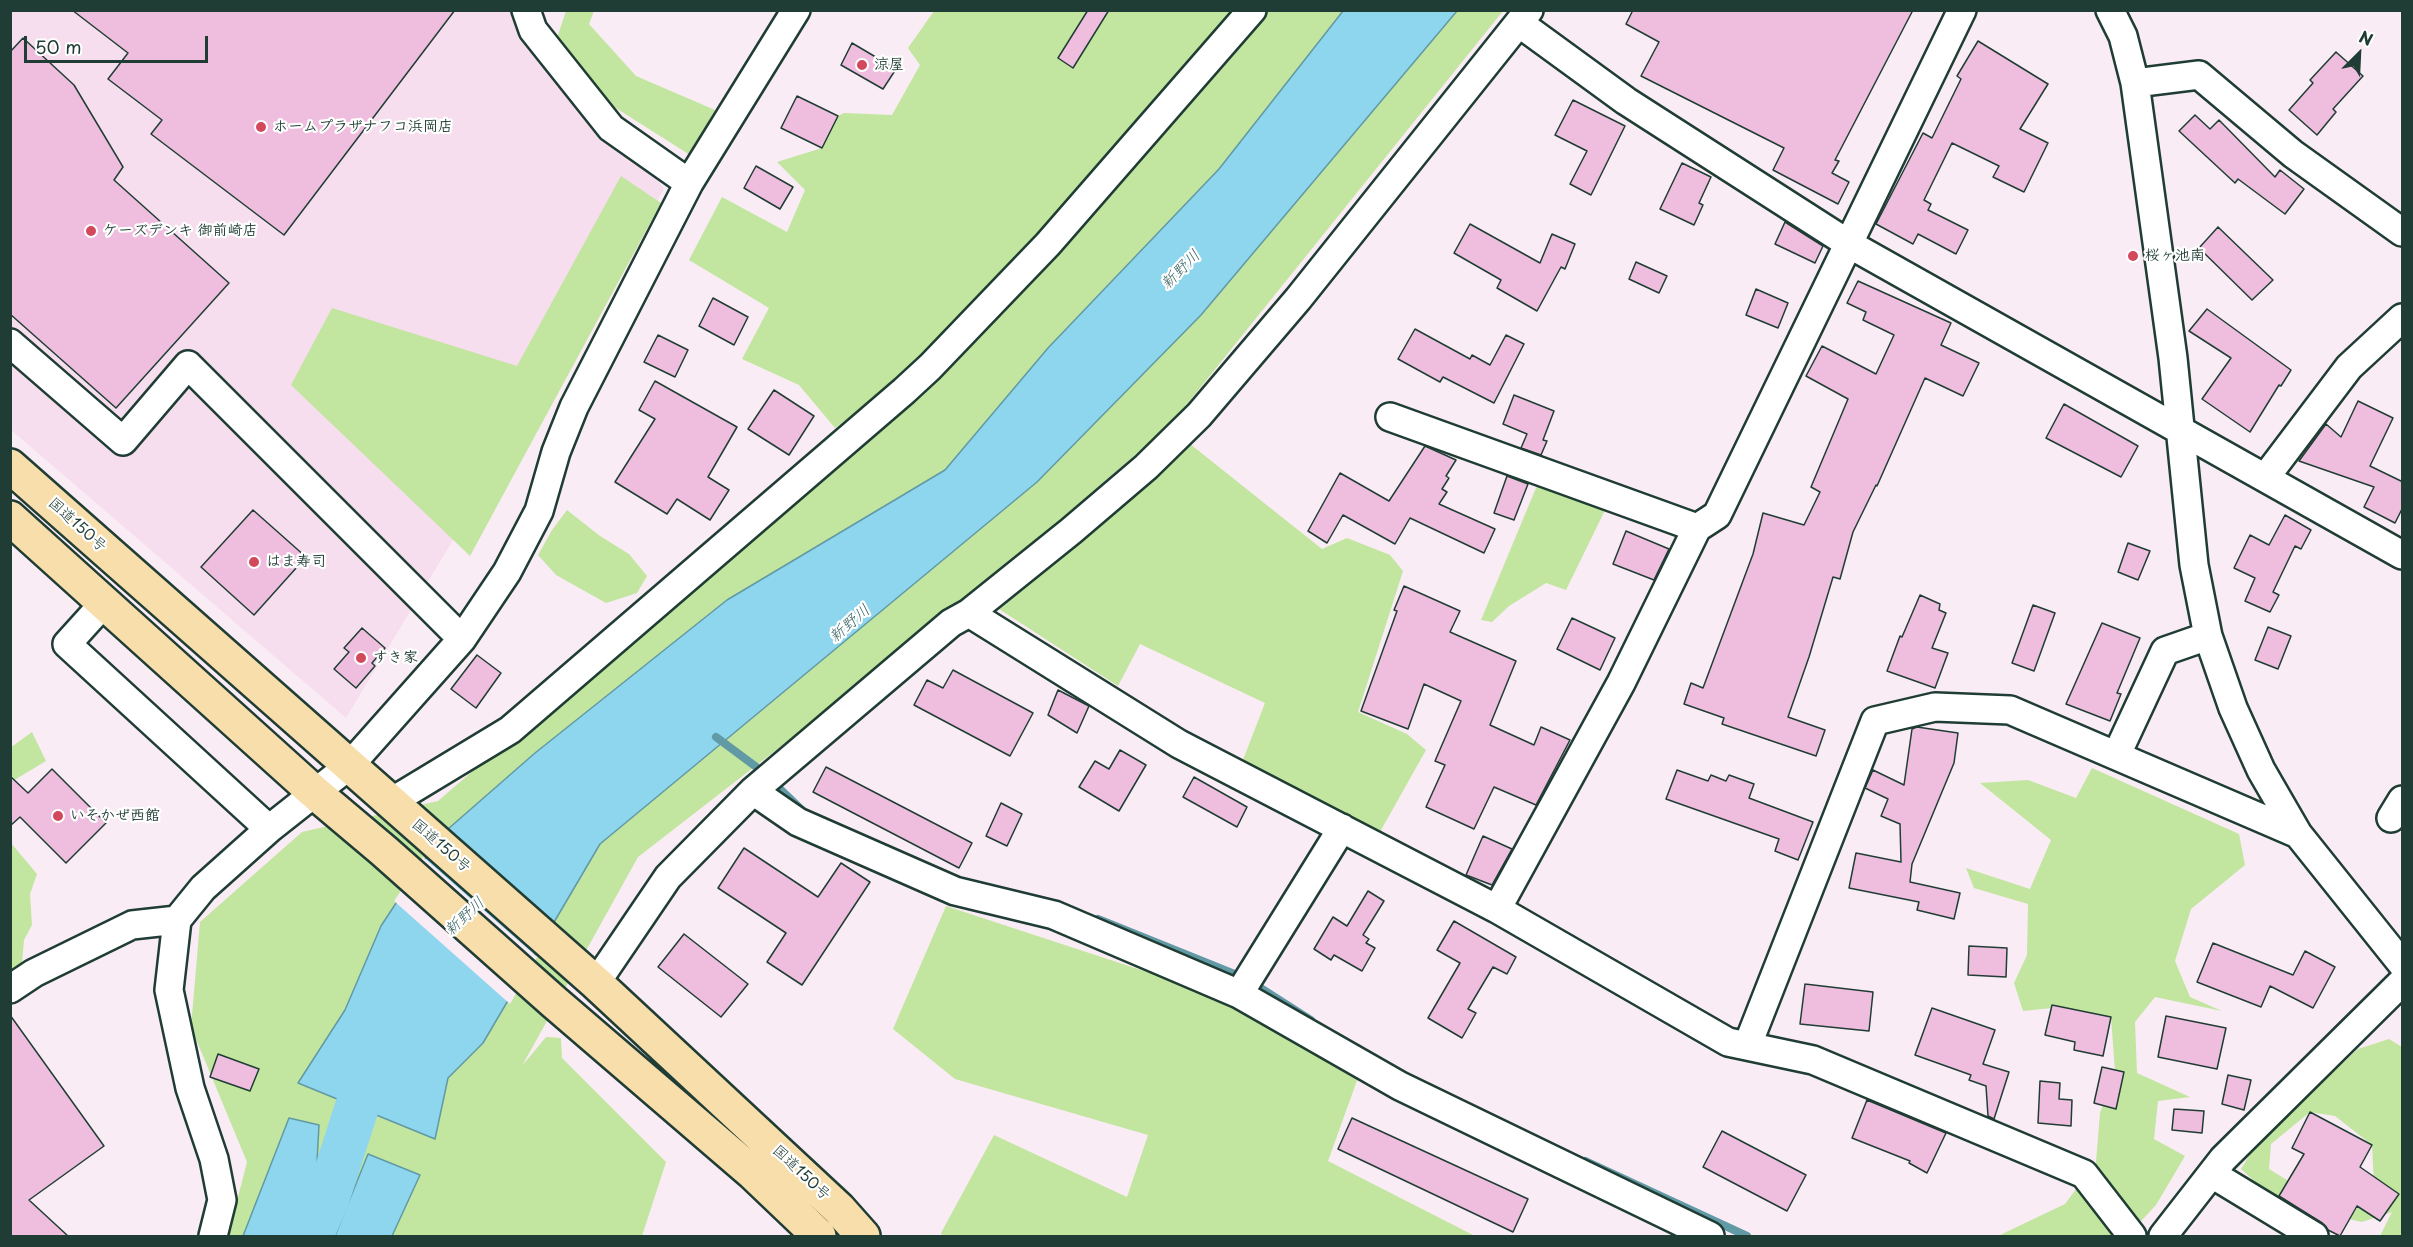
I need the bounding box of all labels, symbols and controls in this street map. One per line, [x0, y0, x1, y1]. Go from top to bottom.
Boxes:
scale bar [27, 24, 212, 62]
north arrow [2329, 24, 2389, 84]
text: N [2356, 24, 2377, 51]
text: 50 m [35, 33, 82, 60]
place label: 涼屋 [874, 56, 904, 74]
marker: 涼屋 [855, 58, 869, 72]
place label: ホームプラザナフコ浜岡店 [273, 118, 453, 136]
marker: ホームプラザナフコ浜岡店 [254, 120, 268, 134]
place label: ケーズデンキ 御前崎店 [103, 222, 258, 240]
marker: ケーズデンキ 御前崎店 [84, 224, 98, 238]
water label: 新野川 [1157, 246, 1205, 294]
place label: 桜ヶ池南 [2145, 247, 2205, 265]
marker: 桜ヶ池南 [2126, 249, 2140, 263]
street label: 国道150号 [44, 494, 110, 556]
place label: はま寿司 [266, 553, 326, 571]
marker: はま寿司 [247, 555, 261, 569]
water label: 新野川 [826, 601, 874, 647]
place label: すき家 [373, 649, 418, 667]
marker: すき家 [354, 651, 368, 665]
place label: いそかぜ西館 [70, 807, 160, 825]
marker: いそかぜ西館 [51, 809, 65, 823]
street label: 国道150号 [408, 816, 474, 876]
water label: 新野川 [441, 894, 489, 940]
street label: 国道150号 [768, 1142, 834, 1204]

